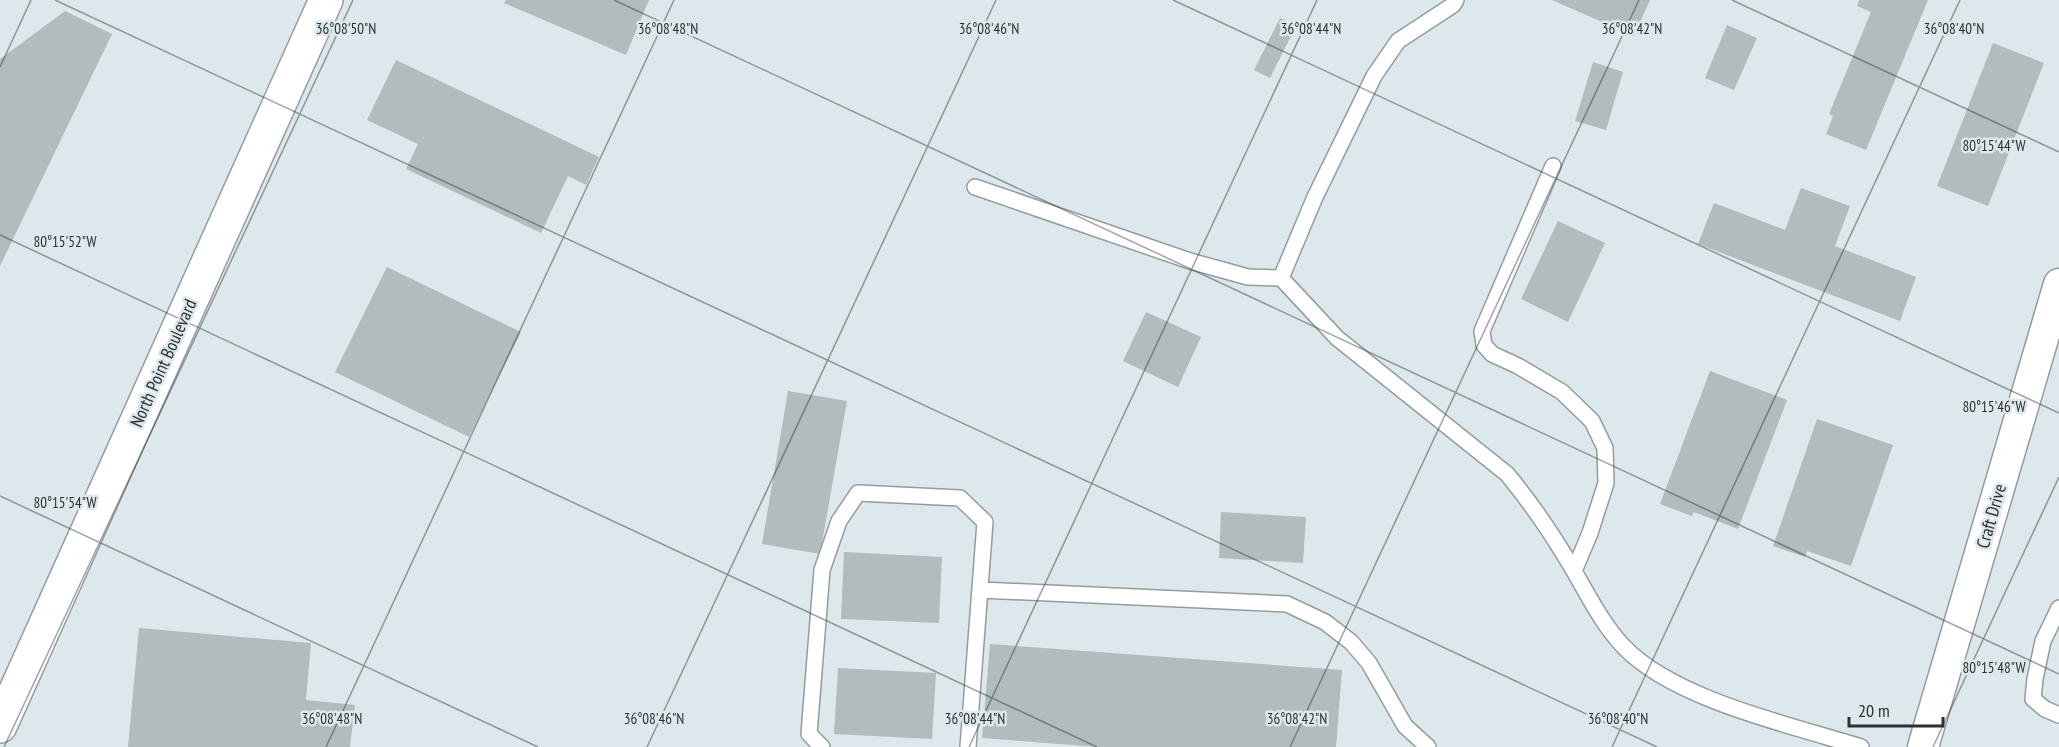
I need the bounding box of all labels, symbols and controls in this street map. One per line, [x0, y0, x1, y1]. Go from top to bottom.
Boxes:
text: 36°08'50"N [316, 19, 376, 38]
text: 36°08'48"N [638, 19, 698, 38]
text: 36°08'46"N [959, 19, 1019, 38]
text: 36°08'44"N [1281, 19, 1341, 38]
text: 36°08'42"N [1602, 19, 1662, 38]
text: 36°08'40"N [1924, 19, 1984, 38]
text: 80°15'44"W [1962, 136, 2026, 155]
text: 80°15'52"W [33, 232, 97, 251]
street label: North Point Boulevard [124, 295, 202, 431]
text: 80°15'46"W [1962, 397, 2026, 416]
street label: Craft Drive [1971, 481, 2011, 551]
text: 80°15'54"W [33, 493, 97, 512]
text: 80°15'48"W [1962, 658, 2026, 677]
scale bar [1849, 690, 1944, 728]
text: 20 m [1858, 699, 1890, 722]
text: 36°08'48"N [302, 709, 362, 728]
text: 36°08'46"N [624, 709, 684, 728]
text: 36°08'44"N [945, 709, 1005, 728]
text: 36°08'42"N [1267, 709, 1327, 728]
text: 36°08'40"N [1588, 709, 1648, 728]

